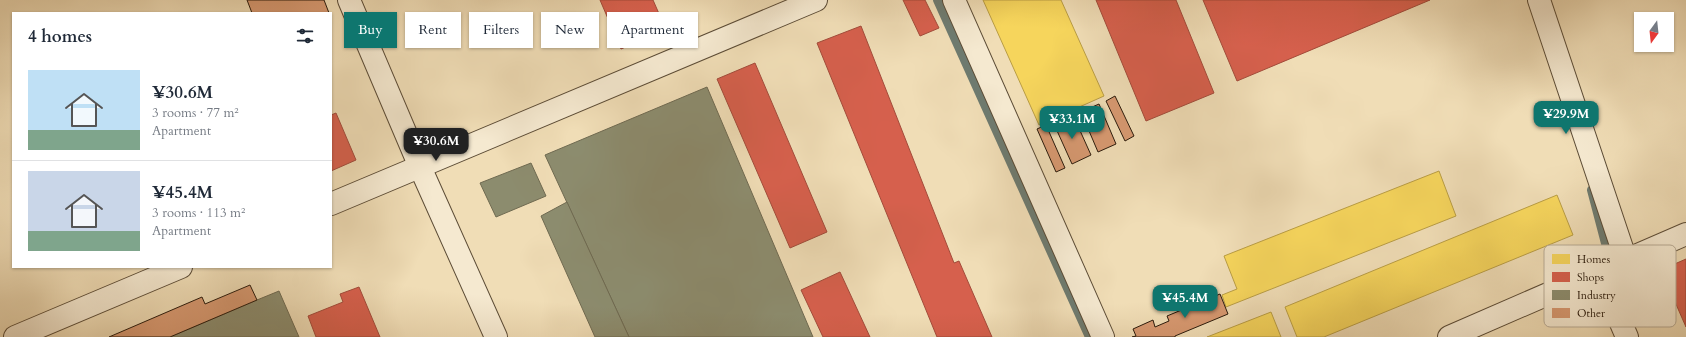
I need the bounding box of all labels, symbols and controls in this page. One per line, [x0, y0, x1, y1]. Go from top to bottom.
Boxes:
chip: Buy [344, 12, 397, 48]
chip: Rent [405, 12, 461, 48]
chip: Filters [469, 12, 533, 48]
chip: New [541, 12, 599, 48]
chip: Apartment [607, 12, 698, 48]
north arrow [1634, 12, 1674, 52]
map controls [1634, 12, 1674, 52]
text: 4 homes [28, 25, 92, 48]
icon: filters [294, 25, 316, 47]
text: ¥30.6M [152, 81, 213, 104]
icon: home [60, 86, 108, 134]
pin: ¥29.9M [1533, 101, 1599, 135]
text: 3 rooms · 77 m² [152, 104, 239, 122]
text: ¥29.9M [1543, 105, 1589, 123]
pin: ¥33.1M [1039, 106, 1105, 140]
text: ¥33.1M [1049, 110, 1095, 128]
text: Apartment [152, 122, 211, 140]
pin: ¥30.6M [403, 128, 469, 162]
text: ¥30.6M [413, 132, 459, 150]
text: ¥45.4M [152, 181, 213, 204]
icon: home [60, 187, 108, 235]
text: 3 rooms · 113 m² [152, 204, 245, 222]
text: Apartment [152, 222, 211, 240]
legend [1544, 245, 1676, 327]
text: Homes [1577, 252, 1610, 267]
text: Shops [1577, 270, 1604, 285]
pin: ¥45.4M [1152, 285, 1218, 319]
text: Industry [1577, 288, 1616, 303]
text: ¥45.4M [1162, 289, 1208, 307]
text: Other [1577, 306, 1606, 321]

